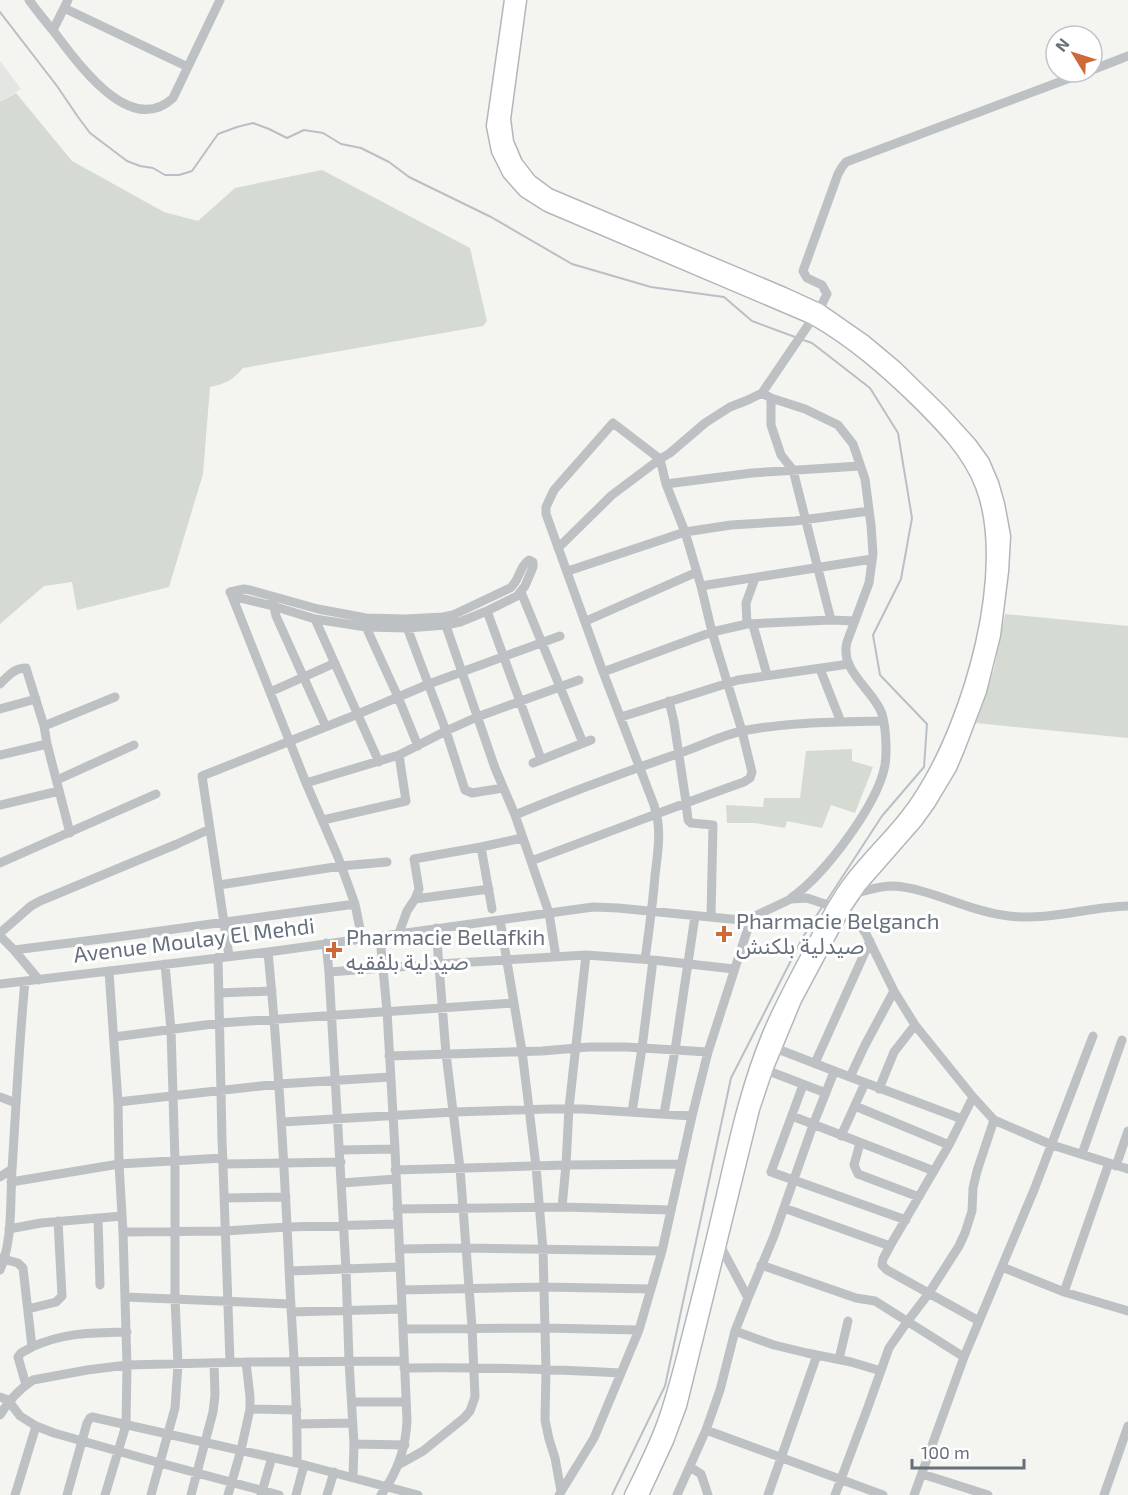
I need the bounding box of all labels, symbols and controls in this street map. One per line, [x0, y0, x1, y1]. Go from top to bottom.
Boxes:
north arrow [1044, 24, 1104, 84]
text: N [1051, 34, 1073, 55]
place label: Pharmacie Belganch صيدلية بلكنش [736, 907, 940, 959]
street label: Avenue Moulay El Mehdi [72, 911, 316, 967]
place label: Pharmacie Bellafkih صيدلية بلفقيه [346, 923, 545, 974]
marker: Pharmacie Belganch صيدلية بلكنش [717, 927, 731, 941]
marker: Pharmacie Bellafkih صيدلية بلفقيه [327, 943, 341, 957]
scale bar [912, 1432, 1024, 1470]
text: 100 m [921, 1441, 970, 1463]

